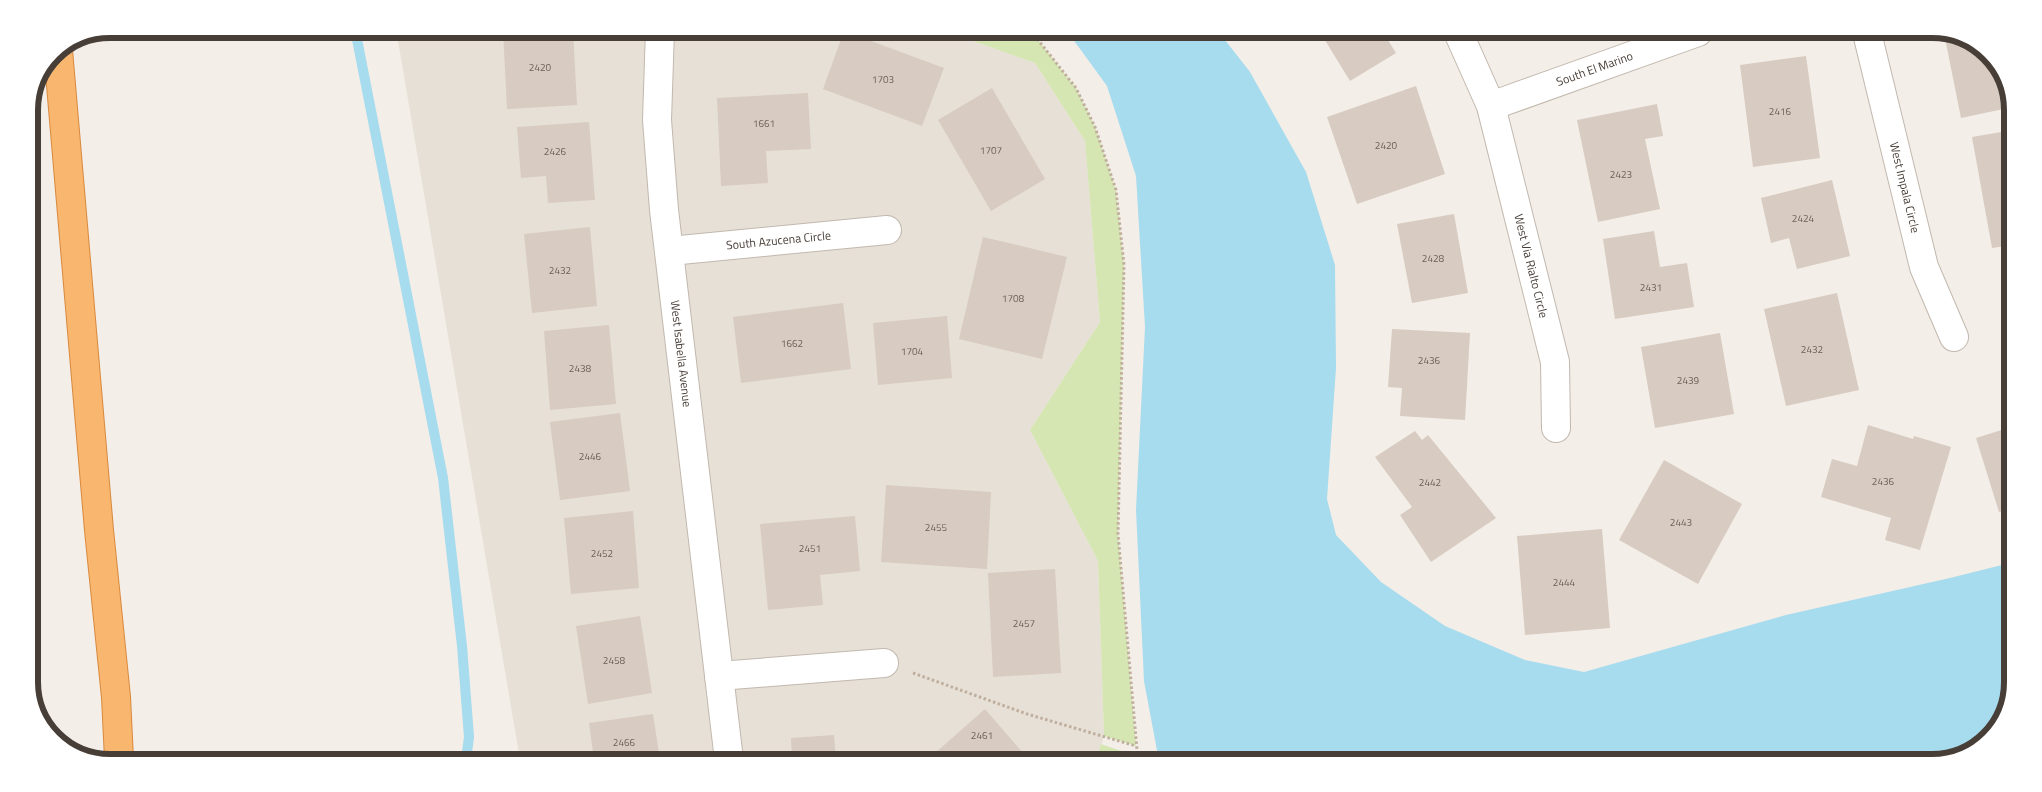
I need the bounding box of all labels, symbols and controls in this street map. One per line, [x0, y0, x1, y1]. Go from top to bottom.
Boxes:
street label: South El Marino [1553, 46, 1635, 91]
house number: 2420 [529, 60, 552, 75]
house number: 1703 [872, 72, 894, 87]
house number: 2416 [1769, 104, 1792, 119]
house number: 1661 [753, 116, 775, 131]
house number: 2420 [1375, 138, 1398, 153]
street label: West Impala Circle [1885, 140, 1925, 235]
house number: 1707 [980, 143, 1002, 158]
house number: 2426 [544, 144, 567, 159]
house number: 2423 [1610, 167, 1632, 182]
house number: 2424 [1792, 211, 1815, 226]
street label: West Via Rialto Circle [1509, 212, 1554, 320]
street label: South Azucena Circle [725, 225, 832, 255]
house number: 2428 [1422, 251, 1445, 266]
house number: 2432 [549, 263, 571, 278]
house number: 2431 [1640, 280, 1662, 295]
house number: 1708 [1002, 291, 1025, 306]
street label: West Isabella Avenue [666, 299, 697, 408]
house number: 1662 [781, 336, 803, 351]
house number: 2432 [1801, 342, 1823, 357]
house number: 1704 [901, 344, 924, 359]
house number: 2436 [1418, 353, 1441, 368]
house number: 2438 [569, 361, 592, 376]
house number: 2439 [1677, 373, 1700, 388]
house number: 2446 [579, 449, 602, 464]
house number: 2436 [1872, 474, 1895, 489]
house number: 2442 [1419, 475, 1441, 490]
house number: 2443 [1670, 515, 1692, 530]
house number: 2455 [925, 520, 948, 535]
house number: 2451 [799, 541, 821, 556]
house number: 2452 [591, 546, 613, 561]
house number: 2444 [1553, 575, 1576, 590]
house number: 2457 [1013, 616, 1035, 631]
house number: 2458 [603, 653, 626, 668]
house number: 2461 [971, 728, 993, 743]
house number: 2466 [613, 735, 636, 750]

